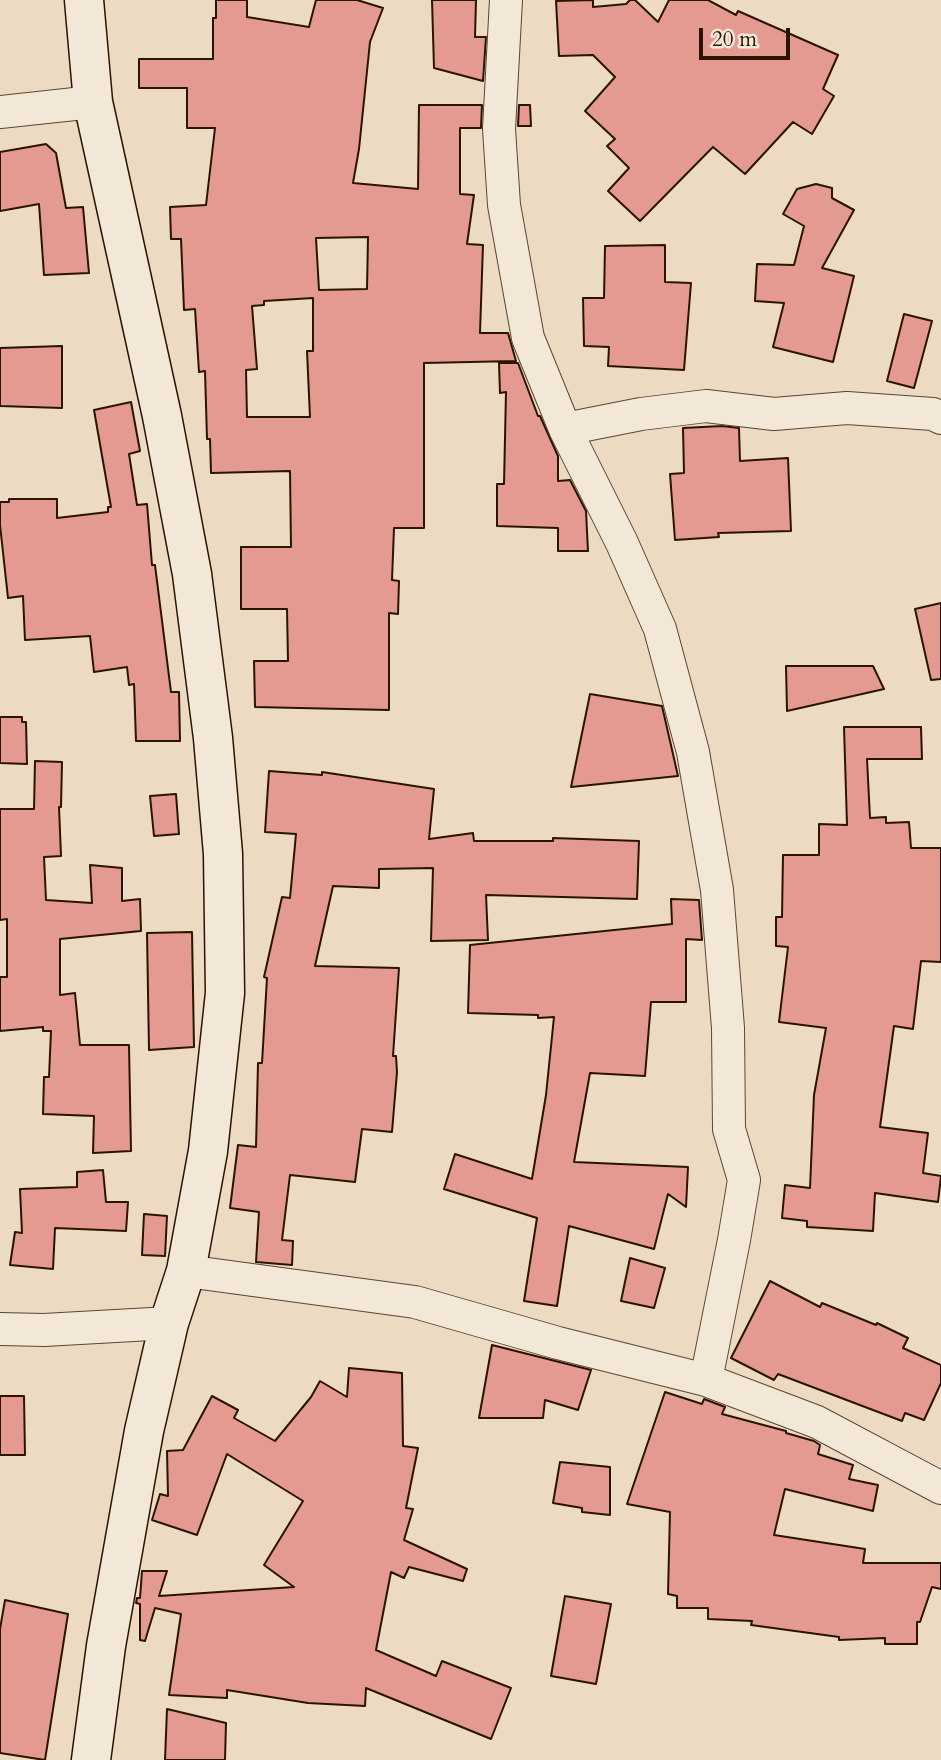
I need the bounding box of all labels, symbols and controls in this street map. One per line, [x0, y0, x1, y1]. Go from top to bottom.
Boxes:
scale bar [703, 14, 794, 58]
text: 20 m [712, 25, 757, 54]

